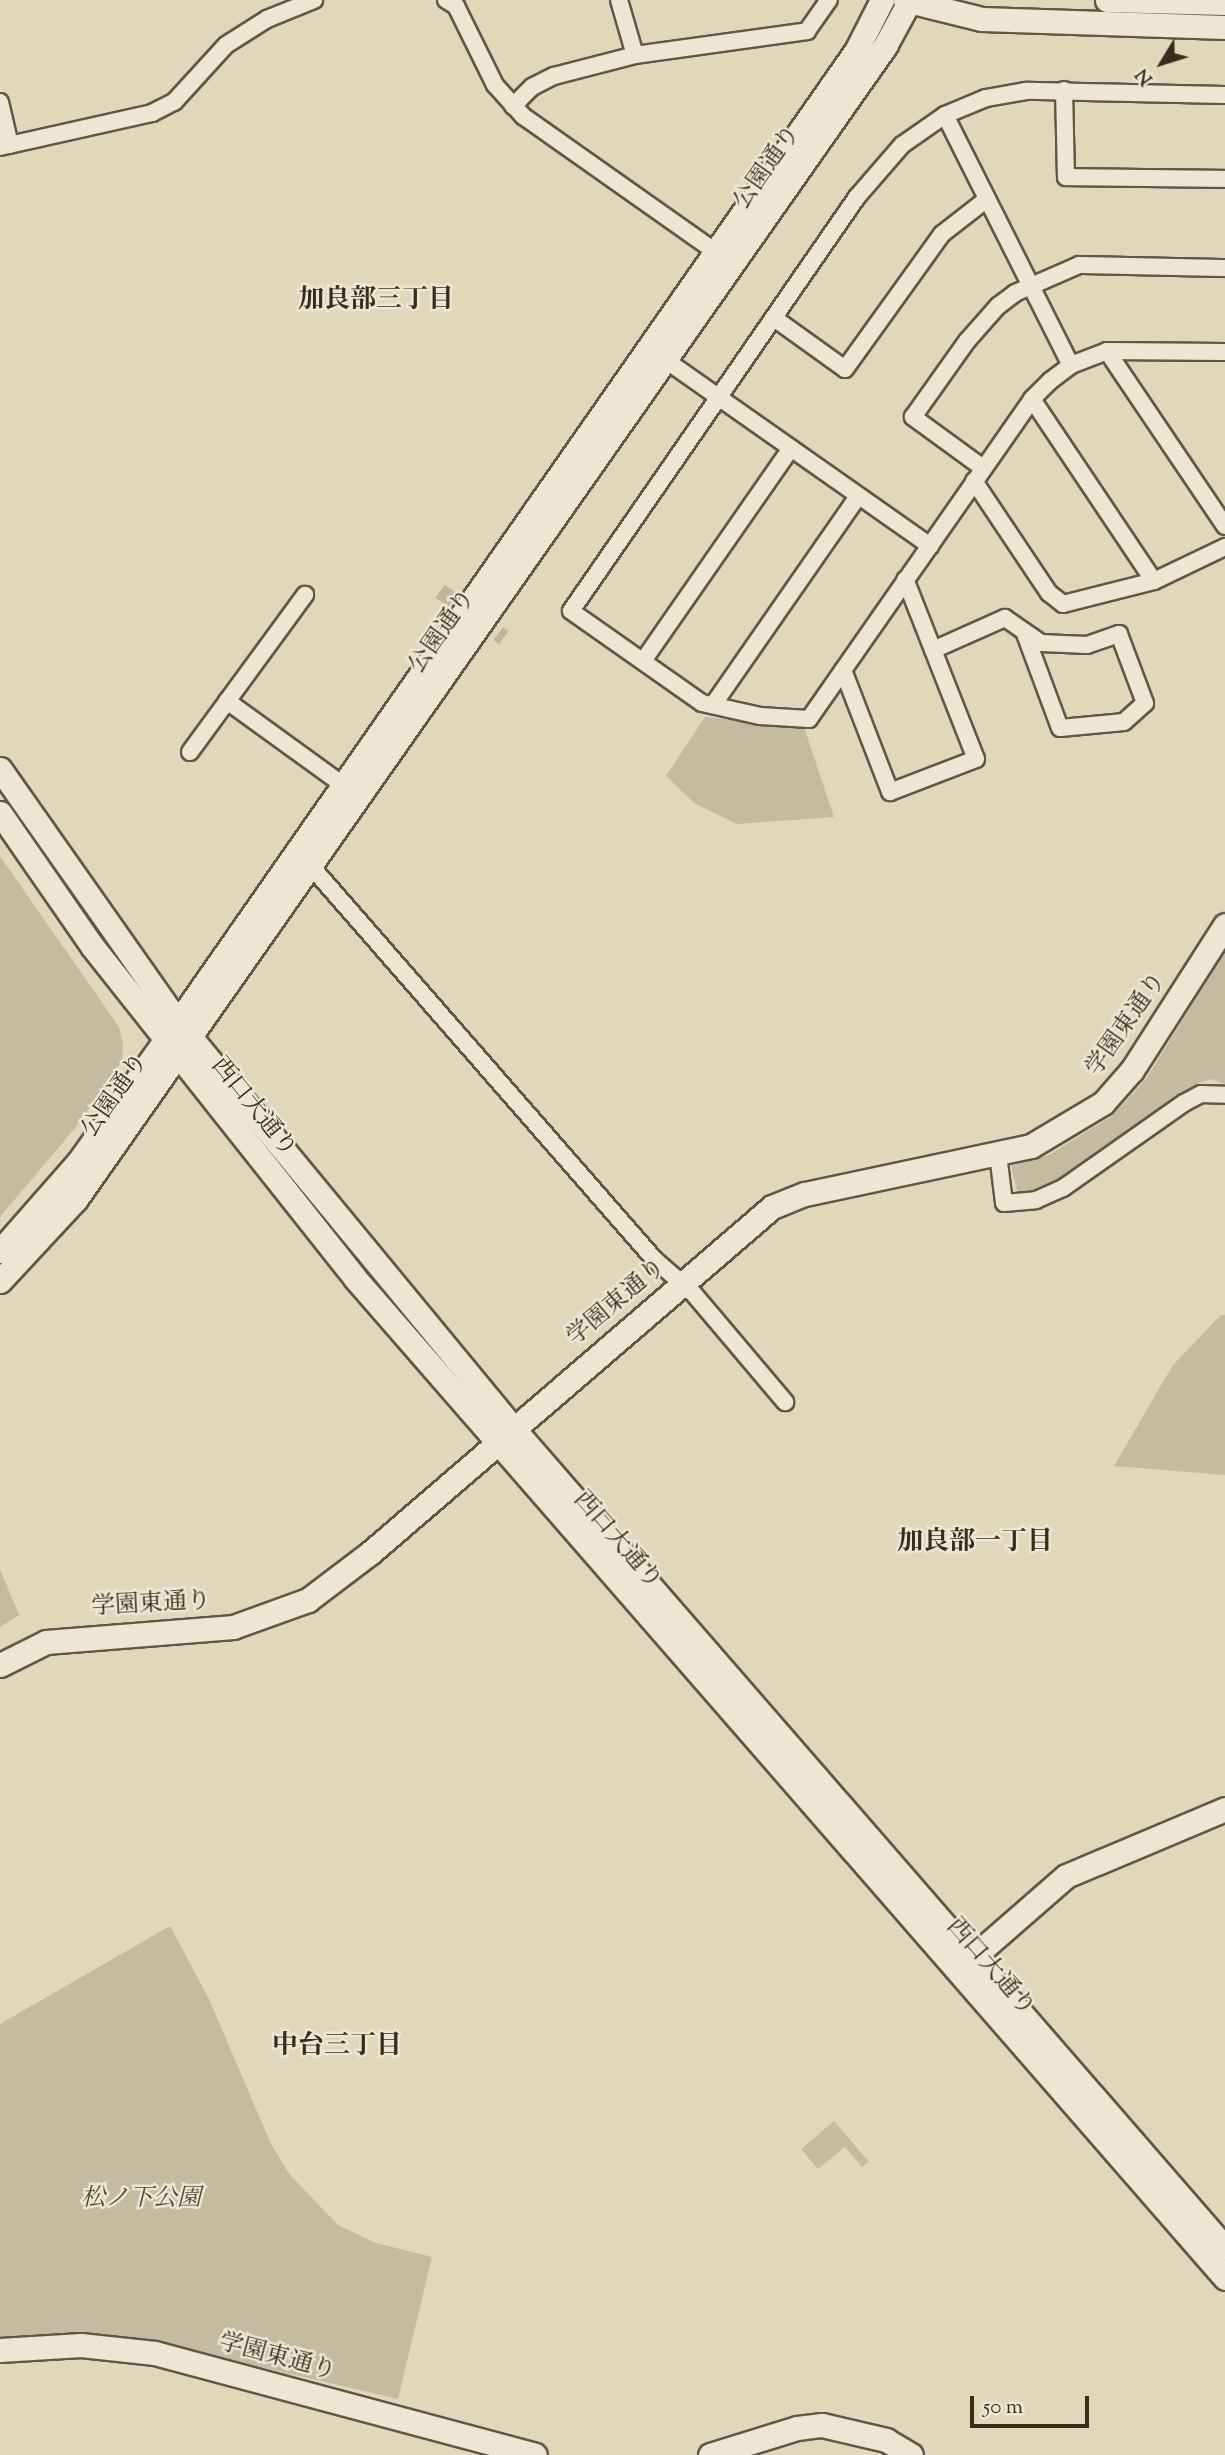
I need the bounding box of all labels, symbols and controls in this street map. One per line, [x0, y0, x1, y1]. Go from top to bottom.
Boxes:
north arrow [1127, 28, 1197, 98]
text: N [1130, 62, 1160, 91]
street label: 公園通り [729, 120, 807, 216]
district label: 加良部三丁目 [298, 285, 454, 317]
street label: 公園通り [404, 584, 482, 680]
street label: 学園東通り [1081, 968, 1173, 1082]
street label: 公園通り [77, 1048, 155, 1144]
street label: 西口大通り [204, 1052, 302, 1164]
street label: 学園東通り [562, 1253, 672, 1353]
street label: 西口大通り [567, 1486, 667, 1596]
district label: 加良部一丁目 [897, 1527, 1053, 1559]
street label: 学園東通り [90, 1587, 212, 1623]
street label: 西口大通り [940, 1913, 1040, 2023]
district label: 中台三丁目 [272, 2031, 402, 2063]
park label: 松ノ下公園 [81, 2186, 201, 2214]
street label: 学園東通り [215, 2329, 339, 2387]
scale bar [973, 2382, 1092, 2426]
text: 50 m [983, 2393, 1023, 2423]

